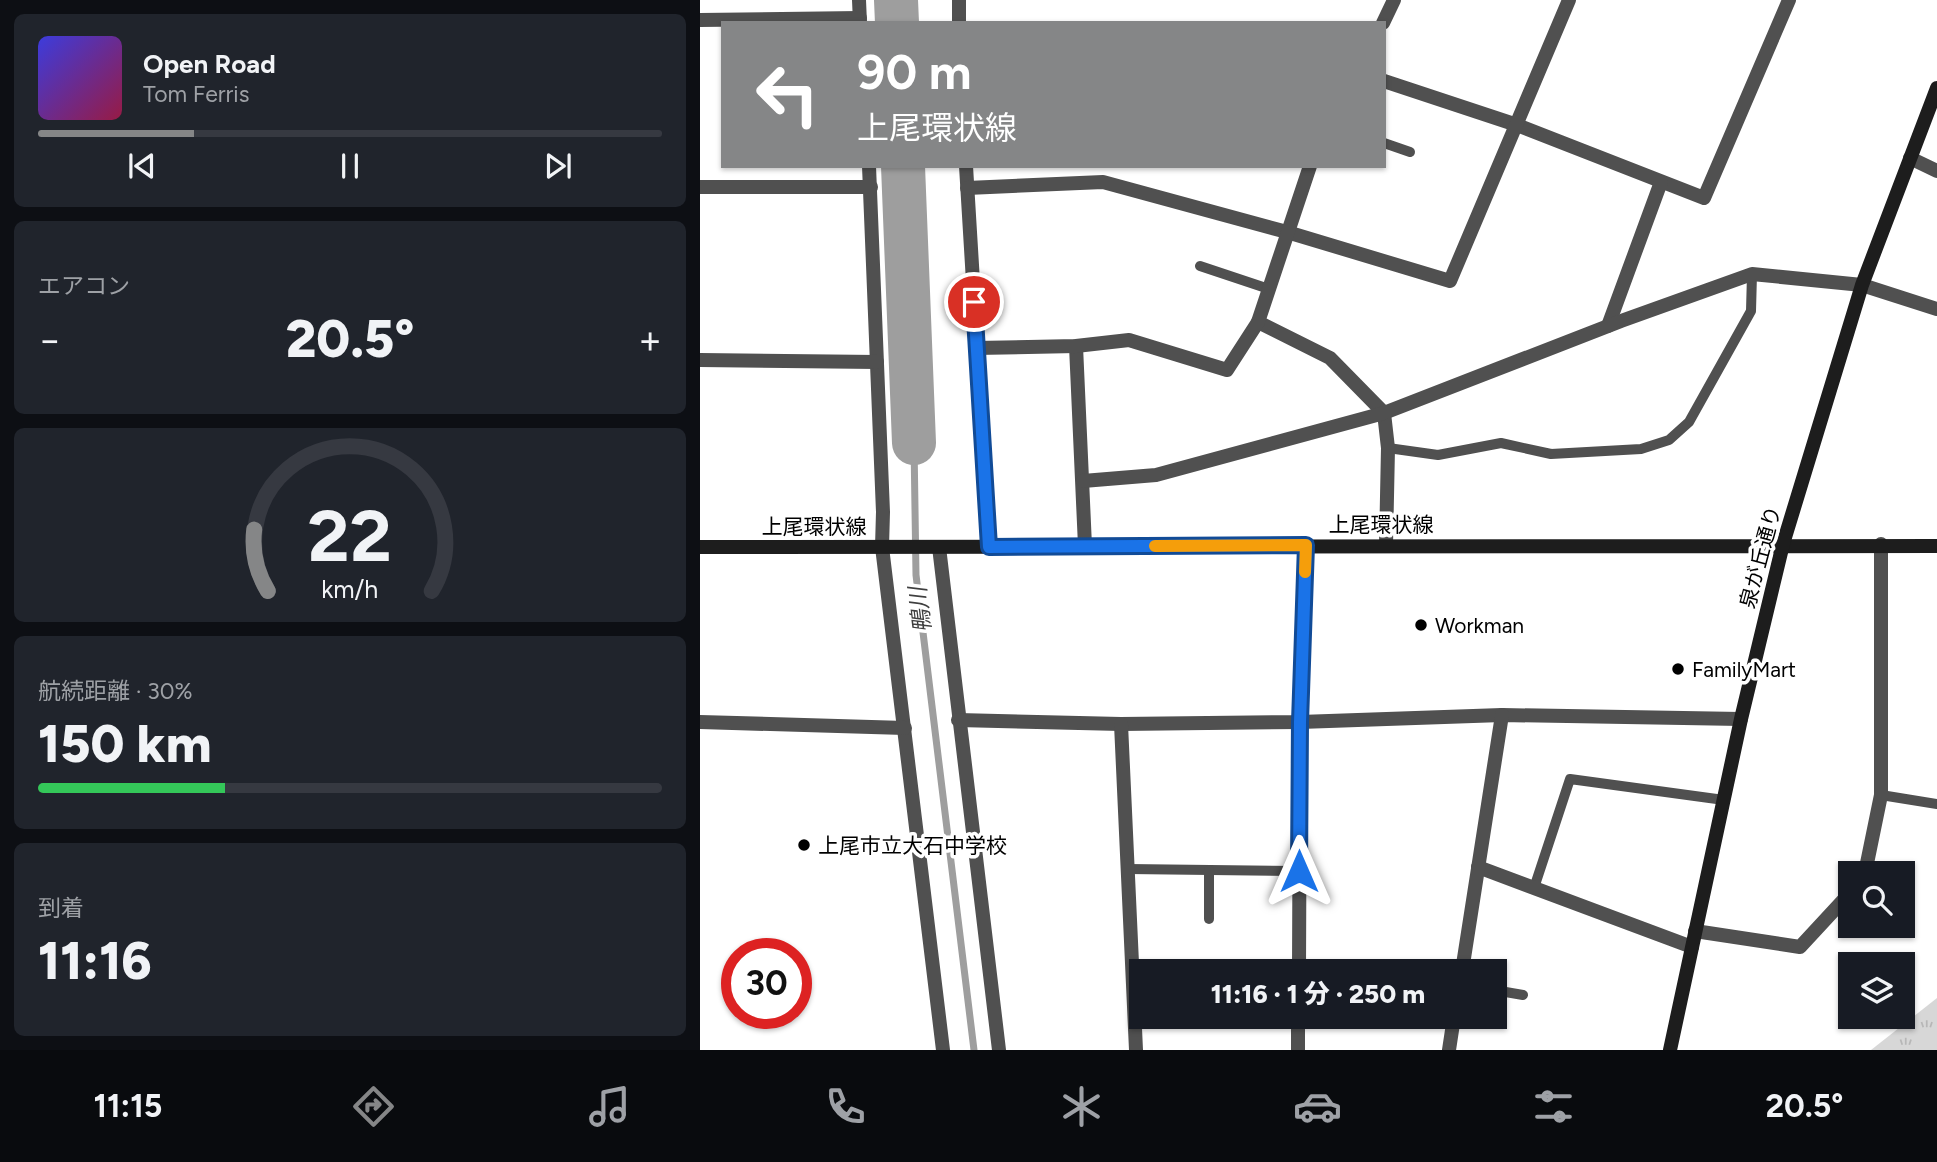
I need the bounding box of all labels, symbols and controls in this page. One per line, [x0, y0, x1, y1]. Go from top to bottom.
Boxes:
text: 90 m [857, 42, 972, 101]
text: Open Road [143, 48, 276, 80]
icon: left [742, 49, 833, 140]
text: Tom Ferris [143, 80, 249, 108]
text: 上尾環状線 [857, 109, 1017, 147]
icon: previous [123, 147, 161, 185]
icon: pause [331, 147, 369, 185]
icon: next [539, 147, 577, 185]
text: エアコン [38, 272, 130, 300]
pin [944, 272, 1004, 332]
icon: arrive [955, 283, 993, 321]
text: 20.5° [286, 308, 414, 370]
text: − [38, 317, 62, 363]
text: + [638, 317, 662, 363]
text: 22 [308, 492, 392, 579]
street label: 泉が丘通り [1734, 503, 1786, 611]
street label: 上尾環状線 [1329, 512, 1434, 537]
street label: 上尾環状線 [762, 514, 867, 539]
text: km/h [321, 574, 379, 604]
water label: 鴨川 [903, 582, 937, 635]
place label: Workman [1435, 613, 1524, 638]
marker: Workman [1413, 617, 1429, 633]
place label: FamilyMart [1692, 657, 1796, 682]
marker: FamilyMart [1670, 661, 1686, 677]
text: 航続距離 · 30% [38, 677, 193, 705]
text: 150 km [38, 713, 212, 775]
place label: 上尾市立大石中学校 [818, 833, 1007, 858]
position arrow [1262, 834, 1336, 908]
marker: 上尾市立大石中学校 [796, 837, 812, 853]
map controls [1838, 861, 1915, 1029]
button: search [1838, 861, 1915, 938]
text: 到着 [38, 894, 84, 922]
text: 11:16 [38, 930, 152, 992]
speed limit sign: 30 [721, 938, 812, 1029]
button: layers [1838, 952, 1915, 1029]
text: 11:16 · 1 分 · 250 m [1211, 978, 1425, 1010]
icon: directions [349, 1082, 398, 1131]
icon: music [585, 1082, 634, 1131]
icon: phone [821, 1082, 870, 1131]
icon: climate [1057, 1082, 1106, 1131]
icon: car [1293, 1082, 1342, 1131]
icon: filters [1529, 1082, 1578, 1131]
text: 11:15 [94, 1087, 162, 1125]
text: 20.5° [1765, 1087, 1843, 1125]

